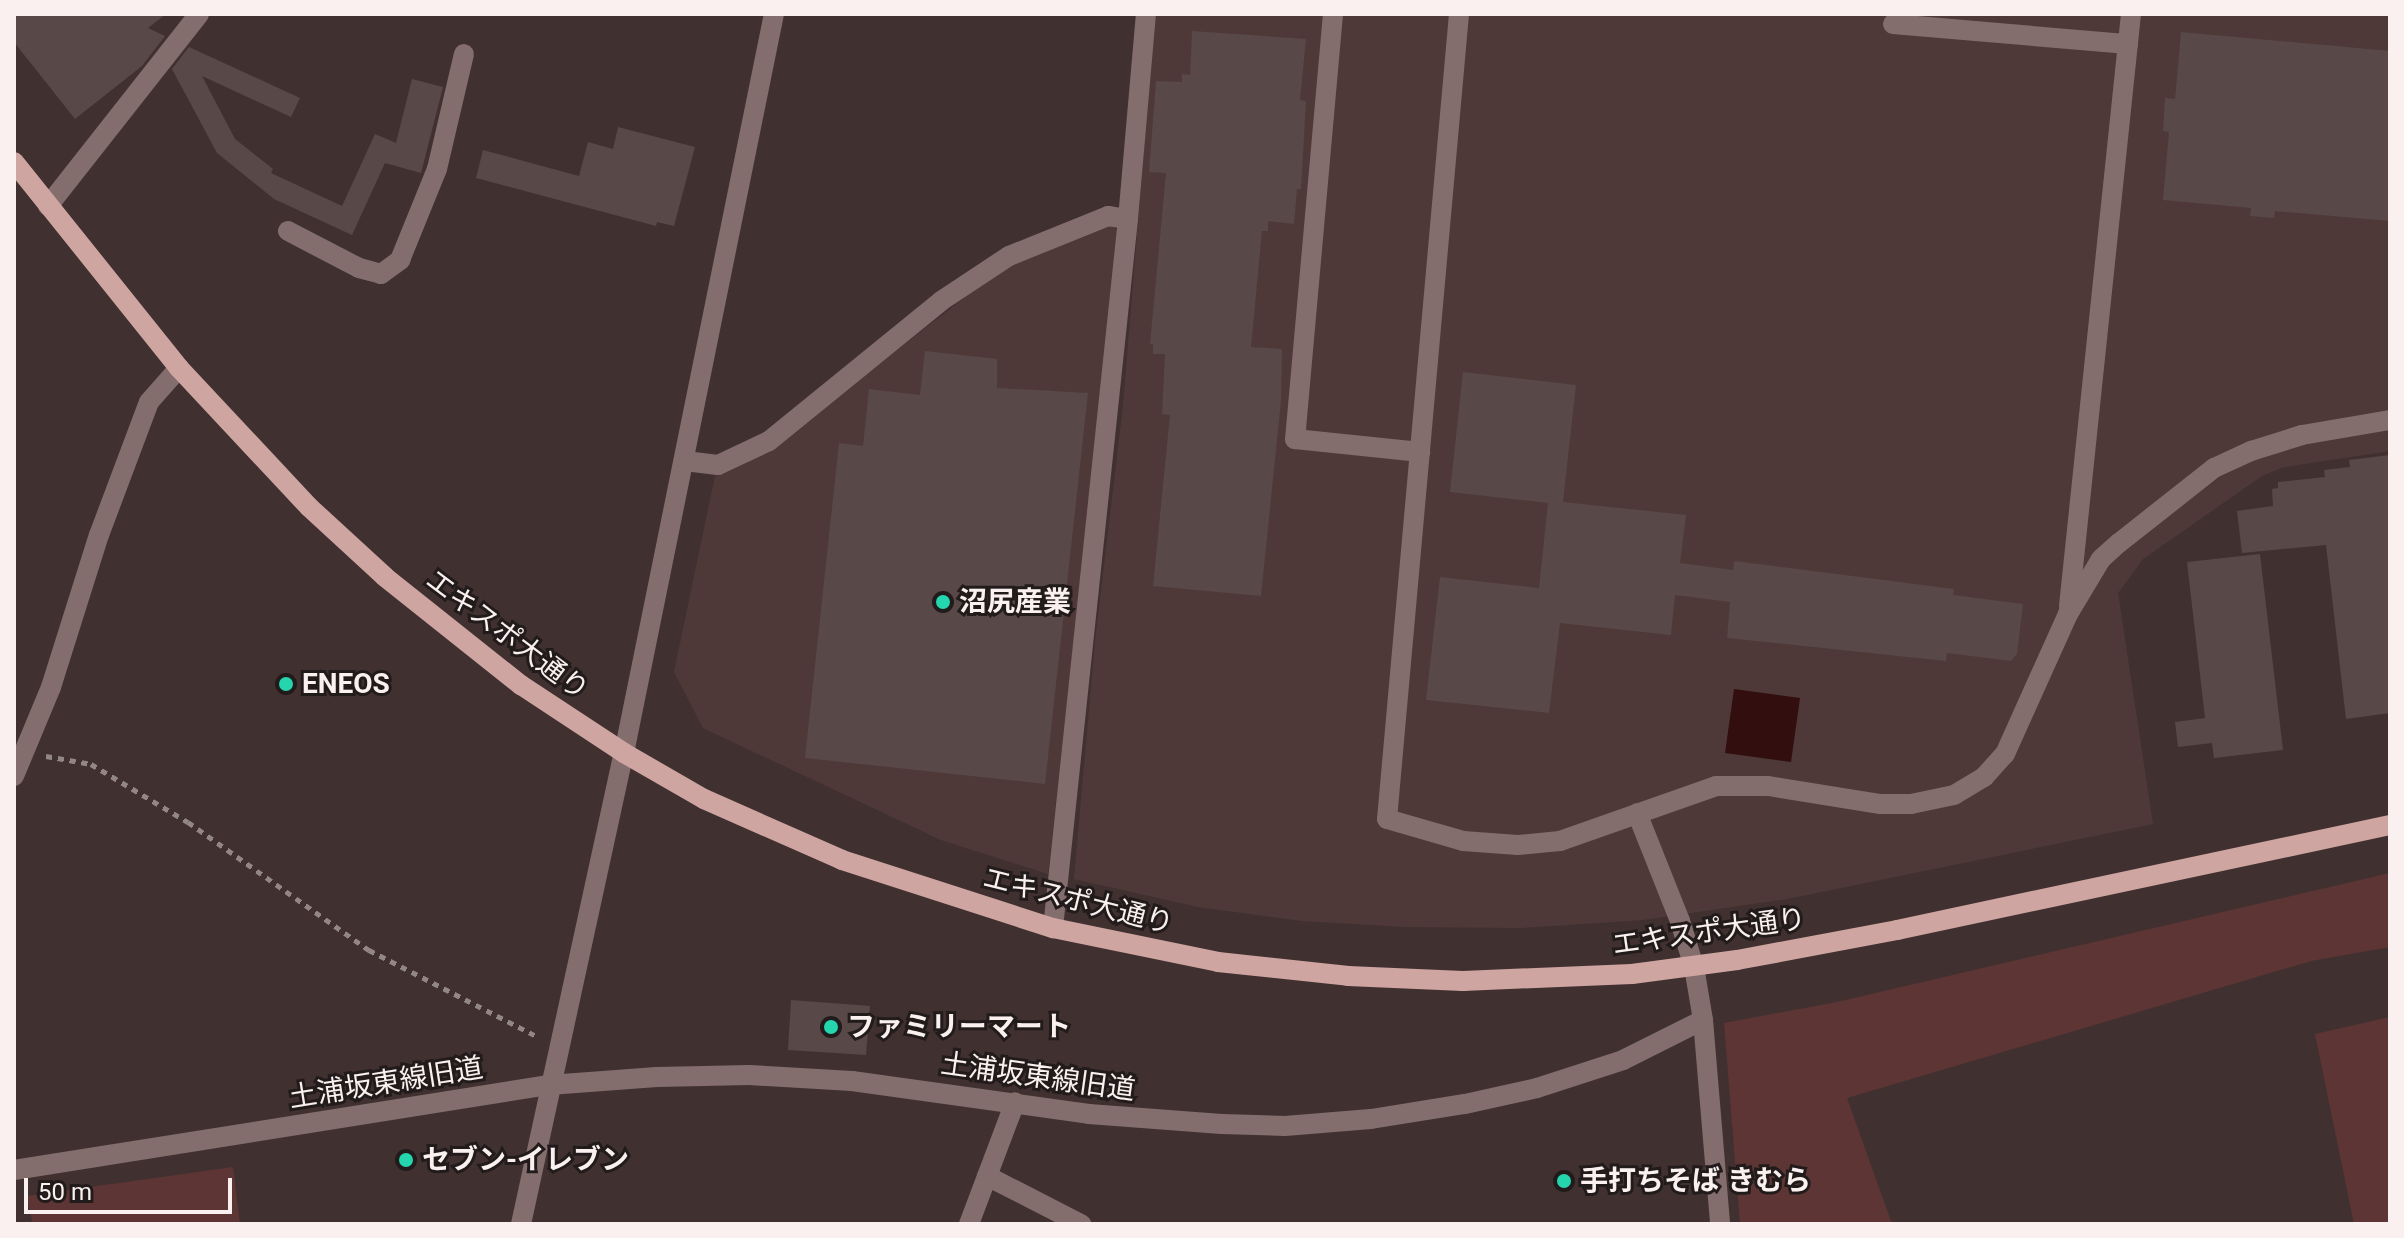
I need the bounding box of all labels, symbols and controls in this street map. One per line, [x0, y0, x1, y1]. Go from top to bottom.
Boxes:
street label: エキスポ大通り [419, 563, 595, 707]
place label: 沼尻産業 [959, 585, 1071, 619]
marker: 沼尻産業 [934, 593, 952, 611]
place label: ENEOS [302, 667, 390, 701]
marker: ENEOS [277, 675, 295, 693]
street label: エキスポ大通り [979, 861, 1177, 941]
street label: エキスポ大通り [1610, 902, 1808, 962]
place label: ファミリーマート [847, 1010, 1071, 1044]
marker: ファミリーマート [822, 1018, 840, 1036]
street label: 土浦坂東線旧道 [939, 1047, 1137, 1107]
street label: 土浦坂東線旧道 [287, 1051, 485, 1115]
place label: セブン-イレブン [422, 1143, 629, 1177]
marker: セブン-イレブン [397, 1151, 415, 1169]
scale bar [28, 1162, 236, 1212]
place label: 手打ちそば きむら [1580, 1164, 1811, 1198]
marker: 手打ちそば きむら [1555, 1172, 1573, 1190]
text: 50 m [38, 1178, 92, 1206]

